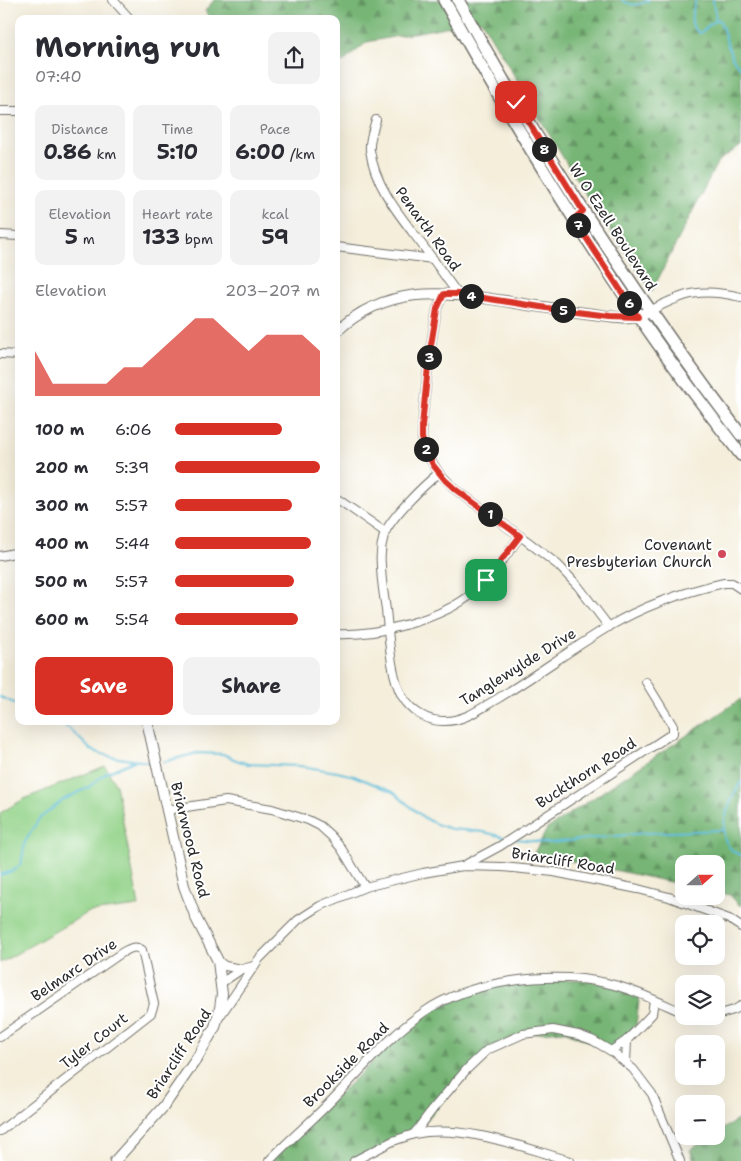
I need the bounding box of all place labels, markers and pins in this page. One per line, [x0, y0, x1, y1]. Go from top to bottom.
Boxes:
pin [495, 81, 537, 123]
pin: 8 [532, 136, 556, 162]
pin: 7 [566, 212, 590, 238]
pin: 4 [458, 284, 484, 308]
pin: 6 [616, 290, 642, 316]
pin: 5 [550, 298, 576, 322]
pin: 3 [416, 344, 442, 370]
pin: 2 [414, 436, 438, 462]
pin: 1 [478, 502, 502, 526]
place label: Covenant Presbyterian Church [566, 535, 712, 572]
marker: Covenant Presbyterian Church [716, 548, 728, 560]
pin [465, 559, 507, 601]

